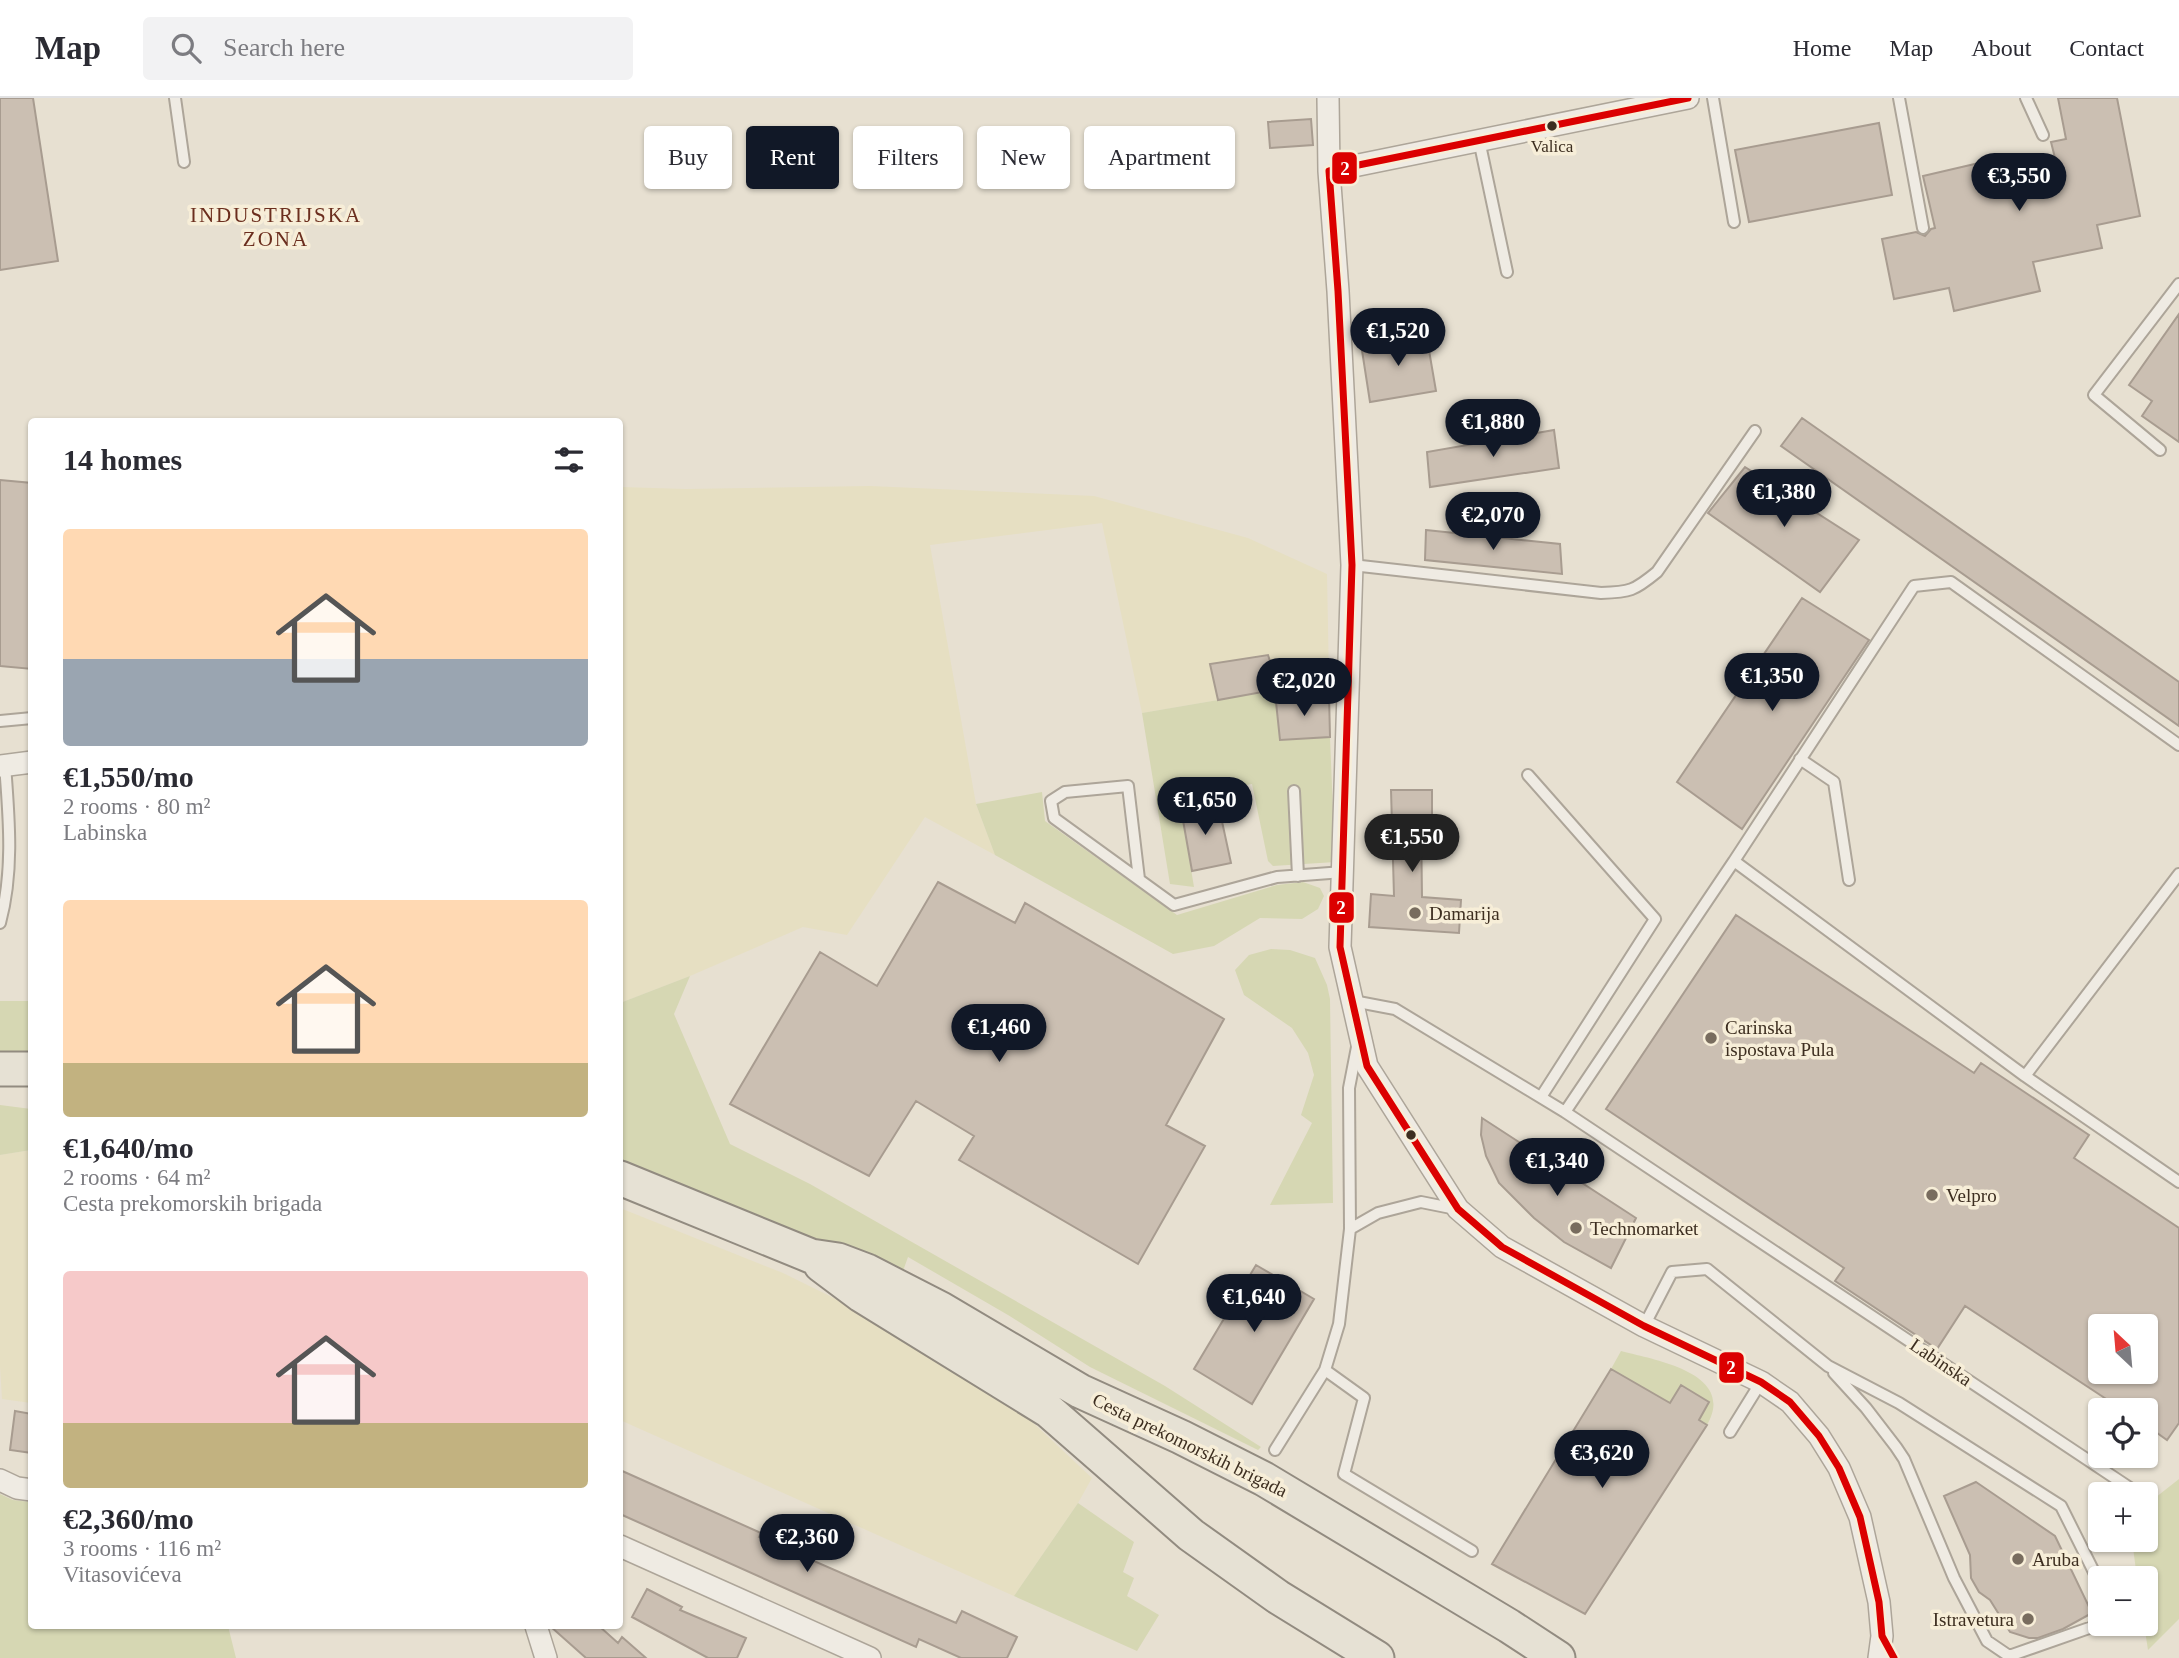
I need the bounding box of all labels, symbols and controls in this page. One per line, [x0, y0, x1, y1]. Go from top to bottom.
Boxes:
search box [143, 17, 633, 80]
icon: search [167, 29, 205, 67]
text: Map [35, 30, 101, 66]
text: Search here [223, 33, 345, 62]
text: Home [1793, 35, 1851, 61]
text: Map [1889, 35, 1933, 61]
text: About [1971, 35, 2031, 61]
text: Contact [2069, 35, 2144, 61]
marker: Valica [1545, 119, 1559, 133]
chip: Buy [644, 126, 732, 189]
chip: Rent [746, 126, 839, 189]
chip: Filters [853, 126, 963, 189]
chip: New [977, 126, 1070, 189]
chip: Apartment [1084, 126, 1235, 189]
place label: Valica [1531, 137, 1574, 156]
line badge: 2 [1331, 151, 1358, 185]
pin: €3,550 [1962, 153, 2076, 213]
text: 2 [1340, 158, 1350, 179]
text: €3,550 [1987, 163, 2051, 188]
district label: INDUSTRIJSKA ZONA [190, 203, 362, 251]
pin: €1,520 [1341, 308, 1455, 368]
text: €1,520 [1366, 318, 1430, 343]
pin: €1,880 [1436, 400, 1550, 459]
text: €1,880 [1461, 409, 1525, 434]
icon: filters [550, 441, 588, 479]
text: 14 homes [63, 443, 182, 476]
pin: €1,380 [1727, 470, 1841, 529]
text: €1,380 [1752, 479, 1816, 504]
pin: €2,070 [1436, 492, 1550, 552]
text: €2,070 [1461, 502, 1525, 527]
icon: home [263, 575, 389, 701]
pin: €1,350 [1715, 654, 1829, 713]
pin: €2,020 [1247, 658, 1361, 718]
text: €1,350 [1740, 663, 1804, 688]
text: €2,020 [1272, 668, 1336, 693]
text: €1,550/mo [63, 760, 194, 793]
pin: €1,650 [1148, 778, 1262, 837]
text: €1,650 [1173, 787, 1237, 812]
text: 2 rooms · 80 m² [63, 794, 210, 819]
pin: €1,550 [1355, 814, 1469, 874]
text: Labinska [63, 820, 147, 845]
text: €1,550 [1380, 824, 1444, 849]
line badge: 2 [1328, 891, 1355, 924]
text: 2 [1336, 897, 1346, 918]
place label: Damarija [1429, 903, 1500, 924]
marker: Damarija [1407, 905, 1423, 921]
icon: home [263, 946, 389, 1072]
pin: €1,460 [942, 1004, 1056, 1064]
text: €1,460 [967, 1014, 1031, 1039]
place label: Carinska ispostava Pula [1725, 1017, 1835, 1060]
marker: Carinska ispostava Pula [1703, 1030, 1719, 1046]
unlabelled marker [1404, 1128, 1418, 1142]
text: €1,640/mo [63, 1131, 194, 1164]
pin: €1,340 [1500, 1138, 1614, 1198]
text: €1,340 [1525, 1148, 1589, 1173]
text: 2 rooms · 64 m² [63, 1165, 210, 1190]
place label: Velpro [1946, 1185, 1997, 1206]
marker: Velpro [1924, 1187, 1940, 1203]
text: Cesta prekomorskih brigada [63, 1191, 322, 1216]
place label: Technomarket [1590, 1218, 1699, 1239]
marker: Technomarket [1568, 1220, 1584, 1236]
pin: €1,640 [1197, 1274, 1311, 1334]
text: €1,640 [1222, 1284, 1286, 1309]
north arrow [2088, 1314, 2158, 1384]
map controls [2088, 1314, 2158, 1636]
icon: home [263, 1317, 389, 1443]
street label: Labinska [1906, 1334, 1976, 1390]
line badge: 2 [1718, 1351, 1745, 1384]
text: 2 [1726, 1357, 1736, 1378]
street label: Cesta prekomorskih brigada [1089, 1389, 1291, 1502]
button: locate [2088, 1398, 2158, 1468]
pin: €3,620 [1545, 1430, 1659, 1490]
text: €3,620 [1570, 1440, 1634, 1465]
button: + [2088, 1482, 2158, 1552]
text: €2,360/mo [63, 1502, 194, 1535]
pin: €2,360 [750, 1514, 864, 1574]
text: €2,360 [775, 1524, 839, 1549]
text: 3 rooms · 116 m² [63, 1536, 221, 1561]
place label: Aruba [2032, 1549, 2080, 1570]
marker: Aruba [2010, 1551, 2026, 1567]
text: Vitasovićeva [63, 1562, 182, 1587]
button: − [2088, 1566, 2158, 1636]
place label: Istravetura [1933, 1609, 2015, 1630]
marker: Istravetura [2020, 1611, 2036, 1627]

